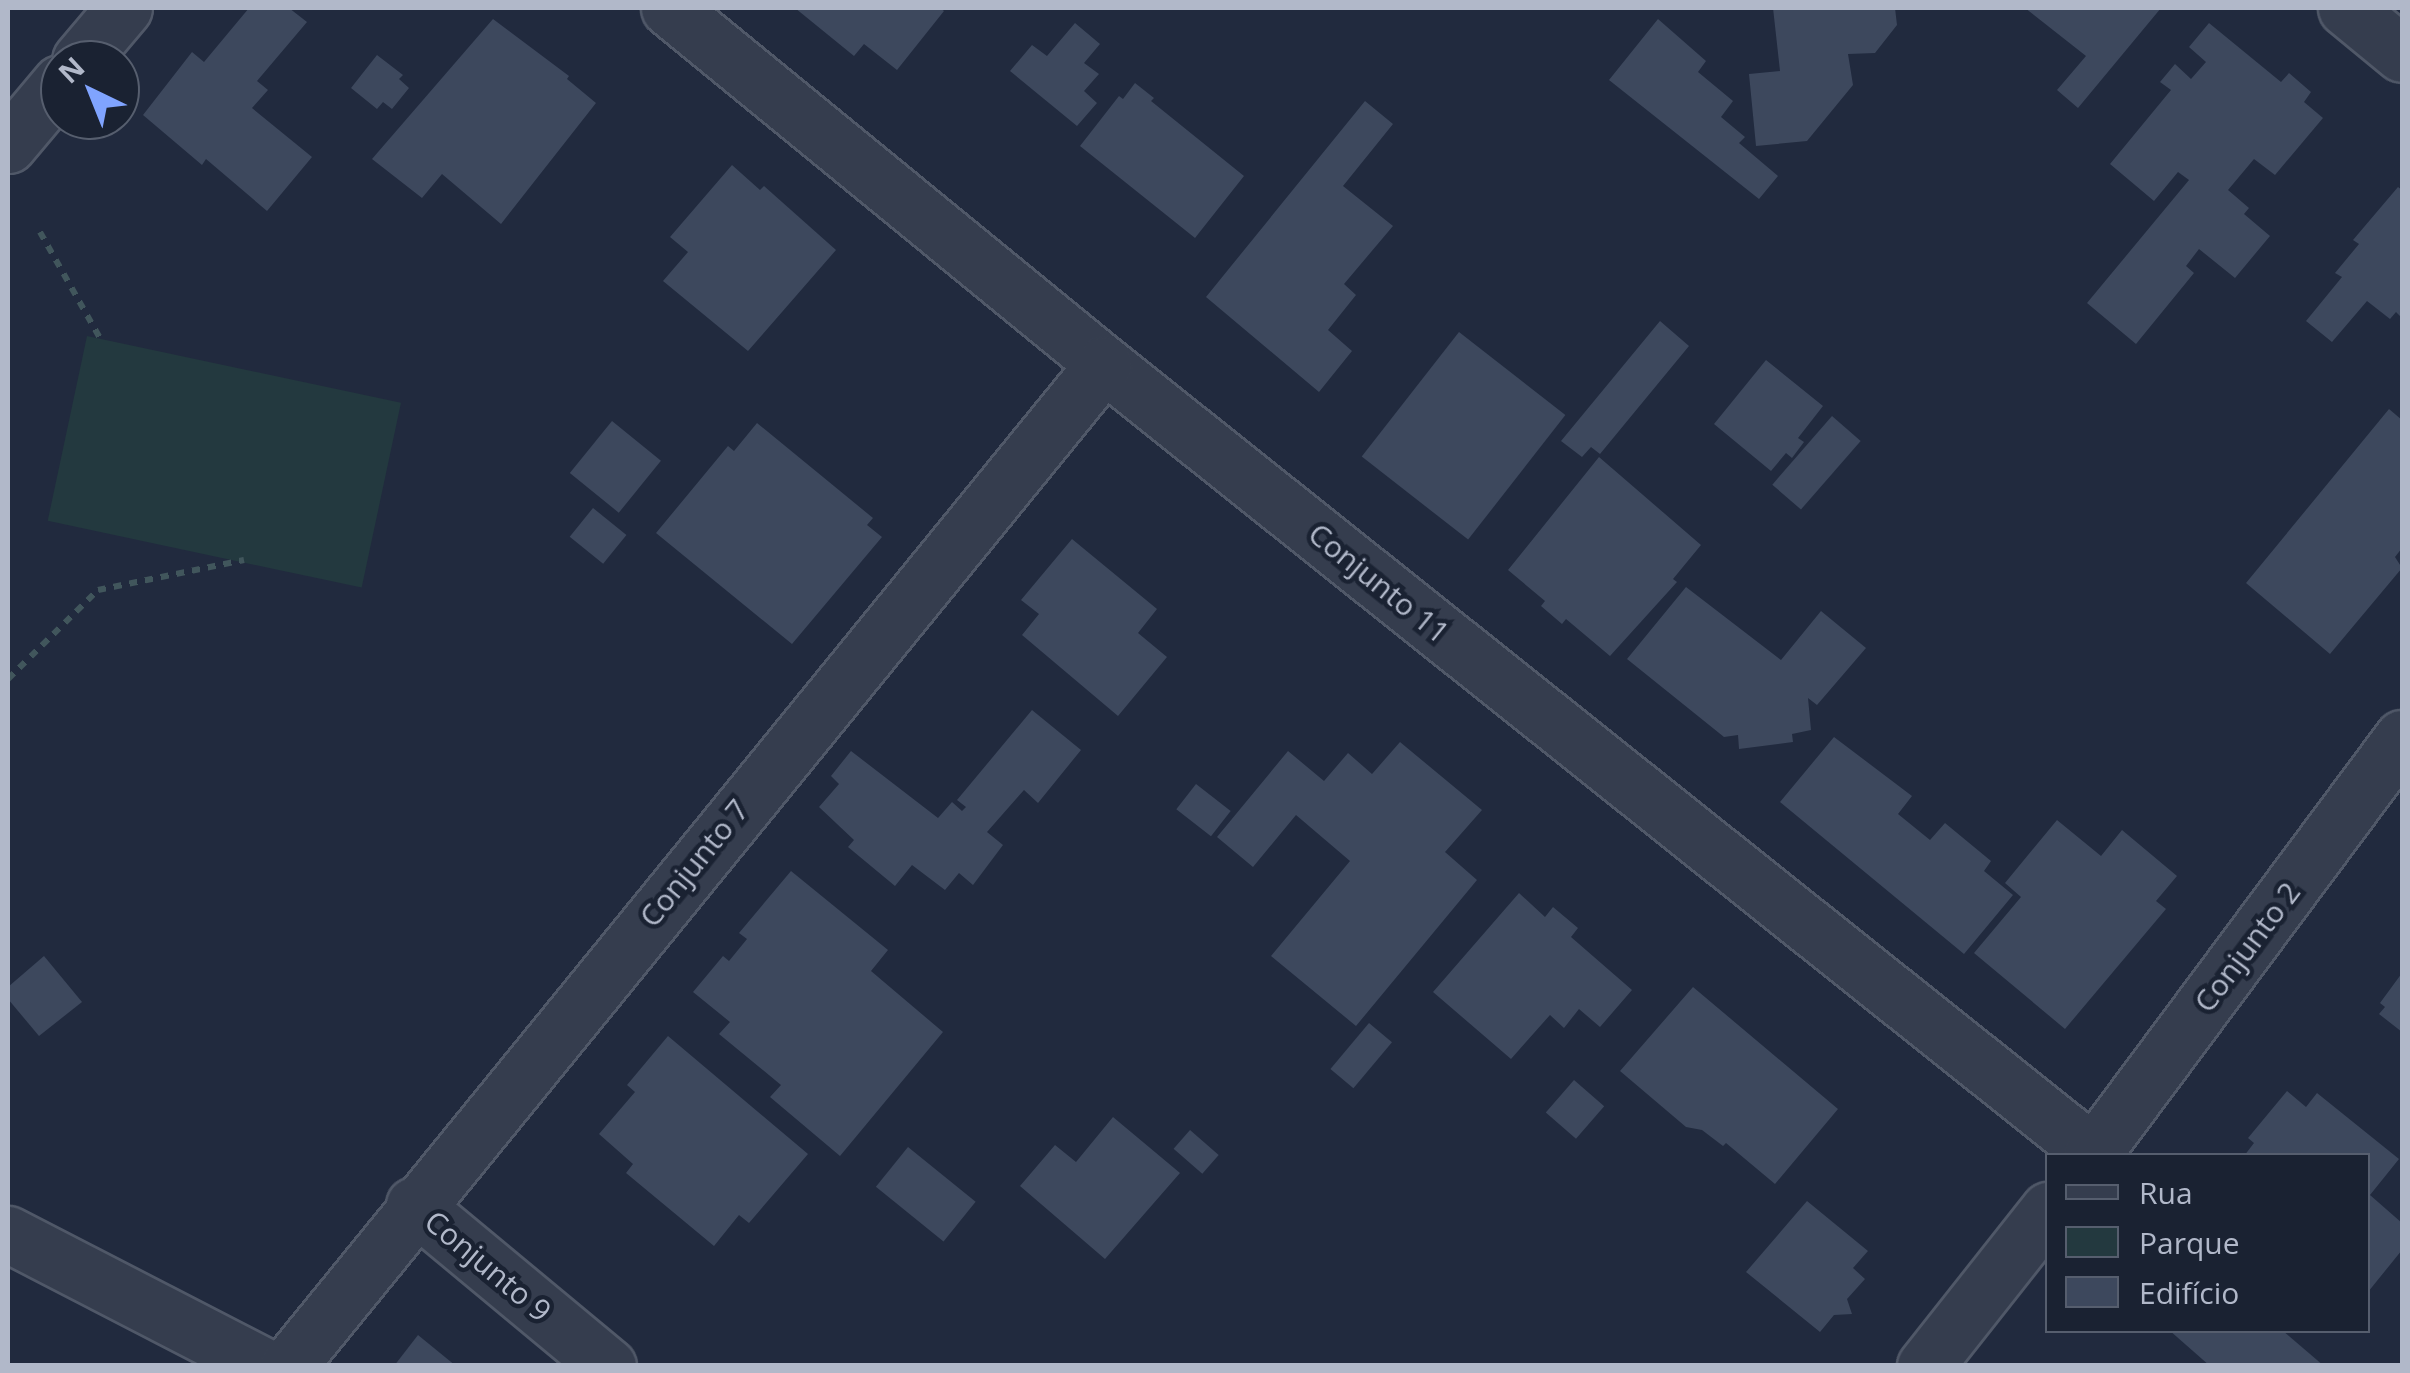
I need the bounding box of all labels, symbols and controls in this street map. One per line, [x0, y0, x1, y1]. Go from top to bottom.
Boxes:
north arrow [40, 40, 140, 140]
text: N [50, 48, 92, 91]
street label: Conjunto 11 [1301, 515, 1457, 651]
street label: Conjunto 7 [632, 792, 756, 934]
street label: Conjunto 2 [2186, 875, 2308, 1019]
legend [2045, 1153, 2370, 1333]
text: Rua [2139, 1172, 2193, 1213]
street label: Conjunto 9 [418, 1203, 558, 1329]
text: Parque [2139, 1222, 2240, 1263]
text: Edifício [2139, 1272, 2239, 1313]

